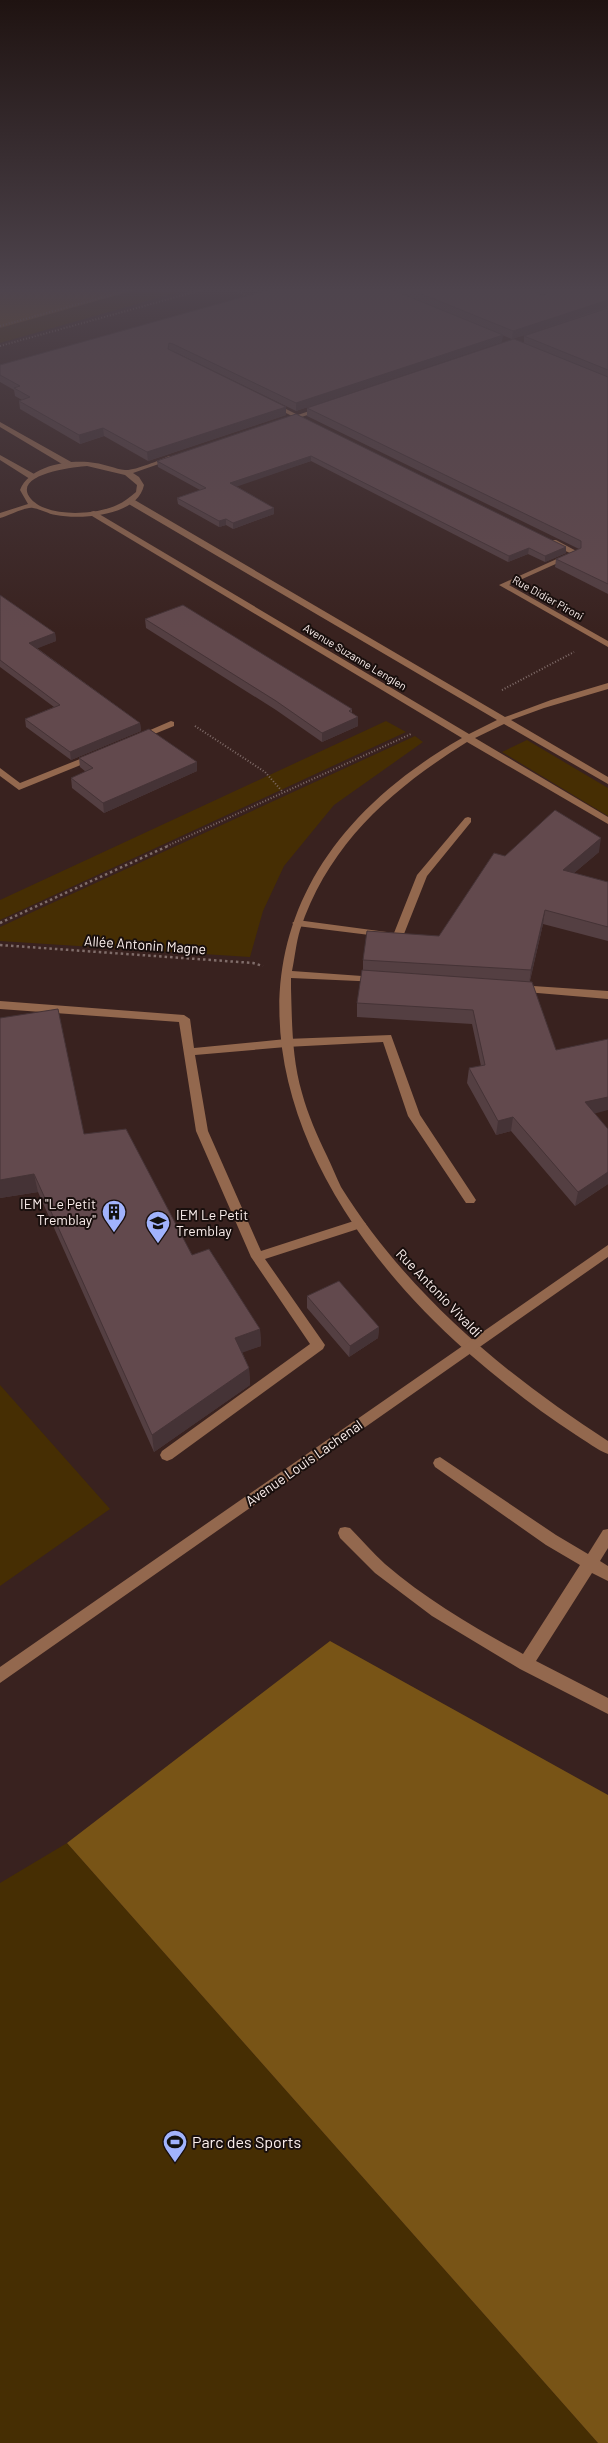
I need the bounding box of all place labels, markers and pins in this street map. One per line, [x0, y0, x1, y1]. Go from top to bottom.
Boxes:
place label: IEM "Le Petit Tremblay" [20, 1195, 96, 1228]
building icon: IEM "Le Petit Tremblay" [101, 1199, 127, 1233]
place label: IEM Le Petit Tremblay [176, 1206, 248, 1239]
school or university icon: IEM Le Petit Tremblay [145, 1210, 171, 1244]
sports icon: Parc des Sports [162, 2129, 188, 2163]
place label: Parc des Sports [192, 2132, 301, 2151]

